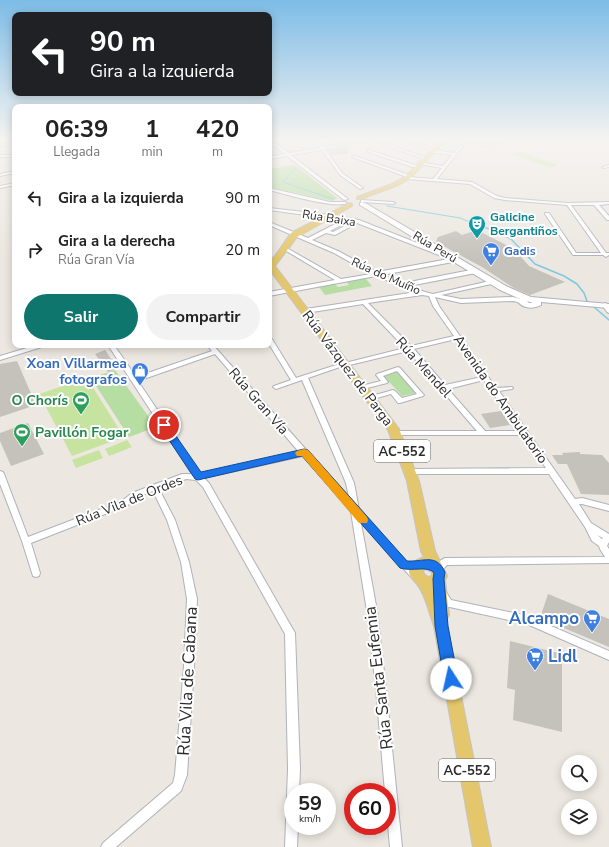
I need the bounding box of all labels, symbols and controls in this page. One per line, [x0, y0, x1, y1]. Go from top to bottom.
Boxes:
text: 90 m [90, 23, 156, 61]
icon: left [24, 28, 76, 80]
text: Gira a la izquierda [90, 59, 234, 83]
text: 06:39 [45, 113, 108, 145]
text: 1 [145, 113, 159, 145]
text: 420 [196, 113, 239, 145]
text: Llegada [53, 143, 100, 161]
text: min [141, 143, 163, 161]
text: m [212, 143, 223, 161]
icon: left [24, 187, 46, 209]
text: Gira a la izquierda [58, 188, 184, 208]
text: 90 m [225, 188, 260, 208]
street label: Rúa Baixa [301, 206, 357, 230]
place label: Galicine Bergantiños [490, 209, 558, 239]
theatre icon: Galicine Bergantiños [467, 214, 487, 239]
street label: Rúa Perú [410, 228, 460, 266]
text: Gira a la derecha [58, 231, 175, 251]
icon: right [24, 239, 46, 261]
text: 20 m [225, 240, 260, 260]
supermarket icon: Gadis [481, 241, 501, 266]
place label: Gadis [504, 243, 536, 259]
text: Rúa Gran Vía [58, 251, 135, 269]
street label: Rúa do Muíño [349, 254, 423, 299]
button: Salir [24, 294, 138, 340]
button: Compartir [146, 294, 260, 340]
street label: Rúa Vázquez de Parga [298, 307, 397, 430]
street label: Avenida do Ambulatorio [449, 331, 552, 467]
street label: Rúa Mendel [391, 333, 456, 402]
place label: Xoan Villarmea fotografos [26, 354, 127, 389]
shop icon: Xoan Villarmea fotografos [130, 361, 150, 386]
street label: Rúa Gran Vía [224, 364, 293, 439]
sports icon: O Chorís [71, 390, 91, 415]
place label: O Chorís [12, 391, 68, 410]
pin [147, 408, 181, 442]
icon: arrive [153, 414, 175, 436]
sports icon: Pavillón Fogar [12, 422, 32, 447]
place label: Pavillón Fogar [35, 423, 129, 442]
road number: AC-552 [374, 440, 430, 462]
street label: Rúa Vila de Ordes [73, 470, 186, 531]
street label: Rúa Santa Eufemia [358, 605, 399, 751]
street label: Rúa Vila de Cabana [172, 606, 203, 756]
place label: Alcampo [509, 607, 579, 630]
supermarket icon: Alcampo [582, 608, 602, 633]
place label: Lidl [548, 645, 578, 668]
supermarket icon: Lidl [525, 646, 545, 671]
position arrow [430, 658, 472, 700]
map controls [561, 755, 597, 835]
button: search [561, 755, 597, 791]
road number: AC-552 [439, 759, 495, 781]
speed limit sign: 60 [344, 783, 396, 835]
text: 59 [298, 790, 322, 817]
button: layers [561, 799, 597, 835]
text: km/h [299, 812, 321, 826]

